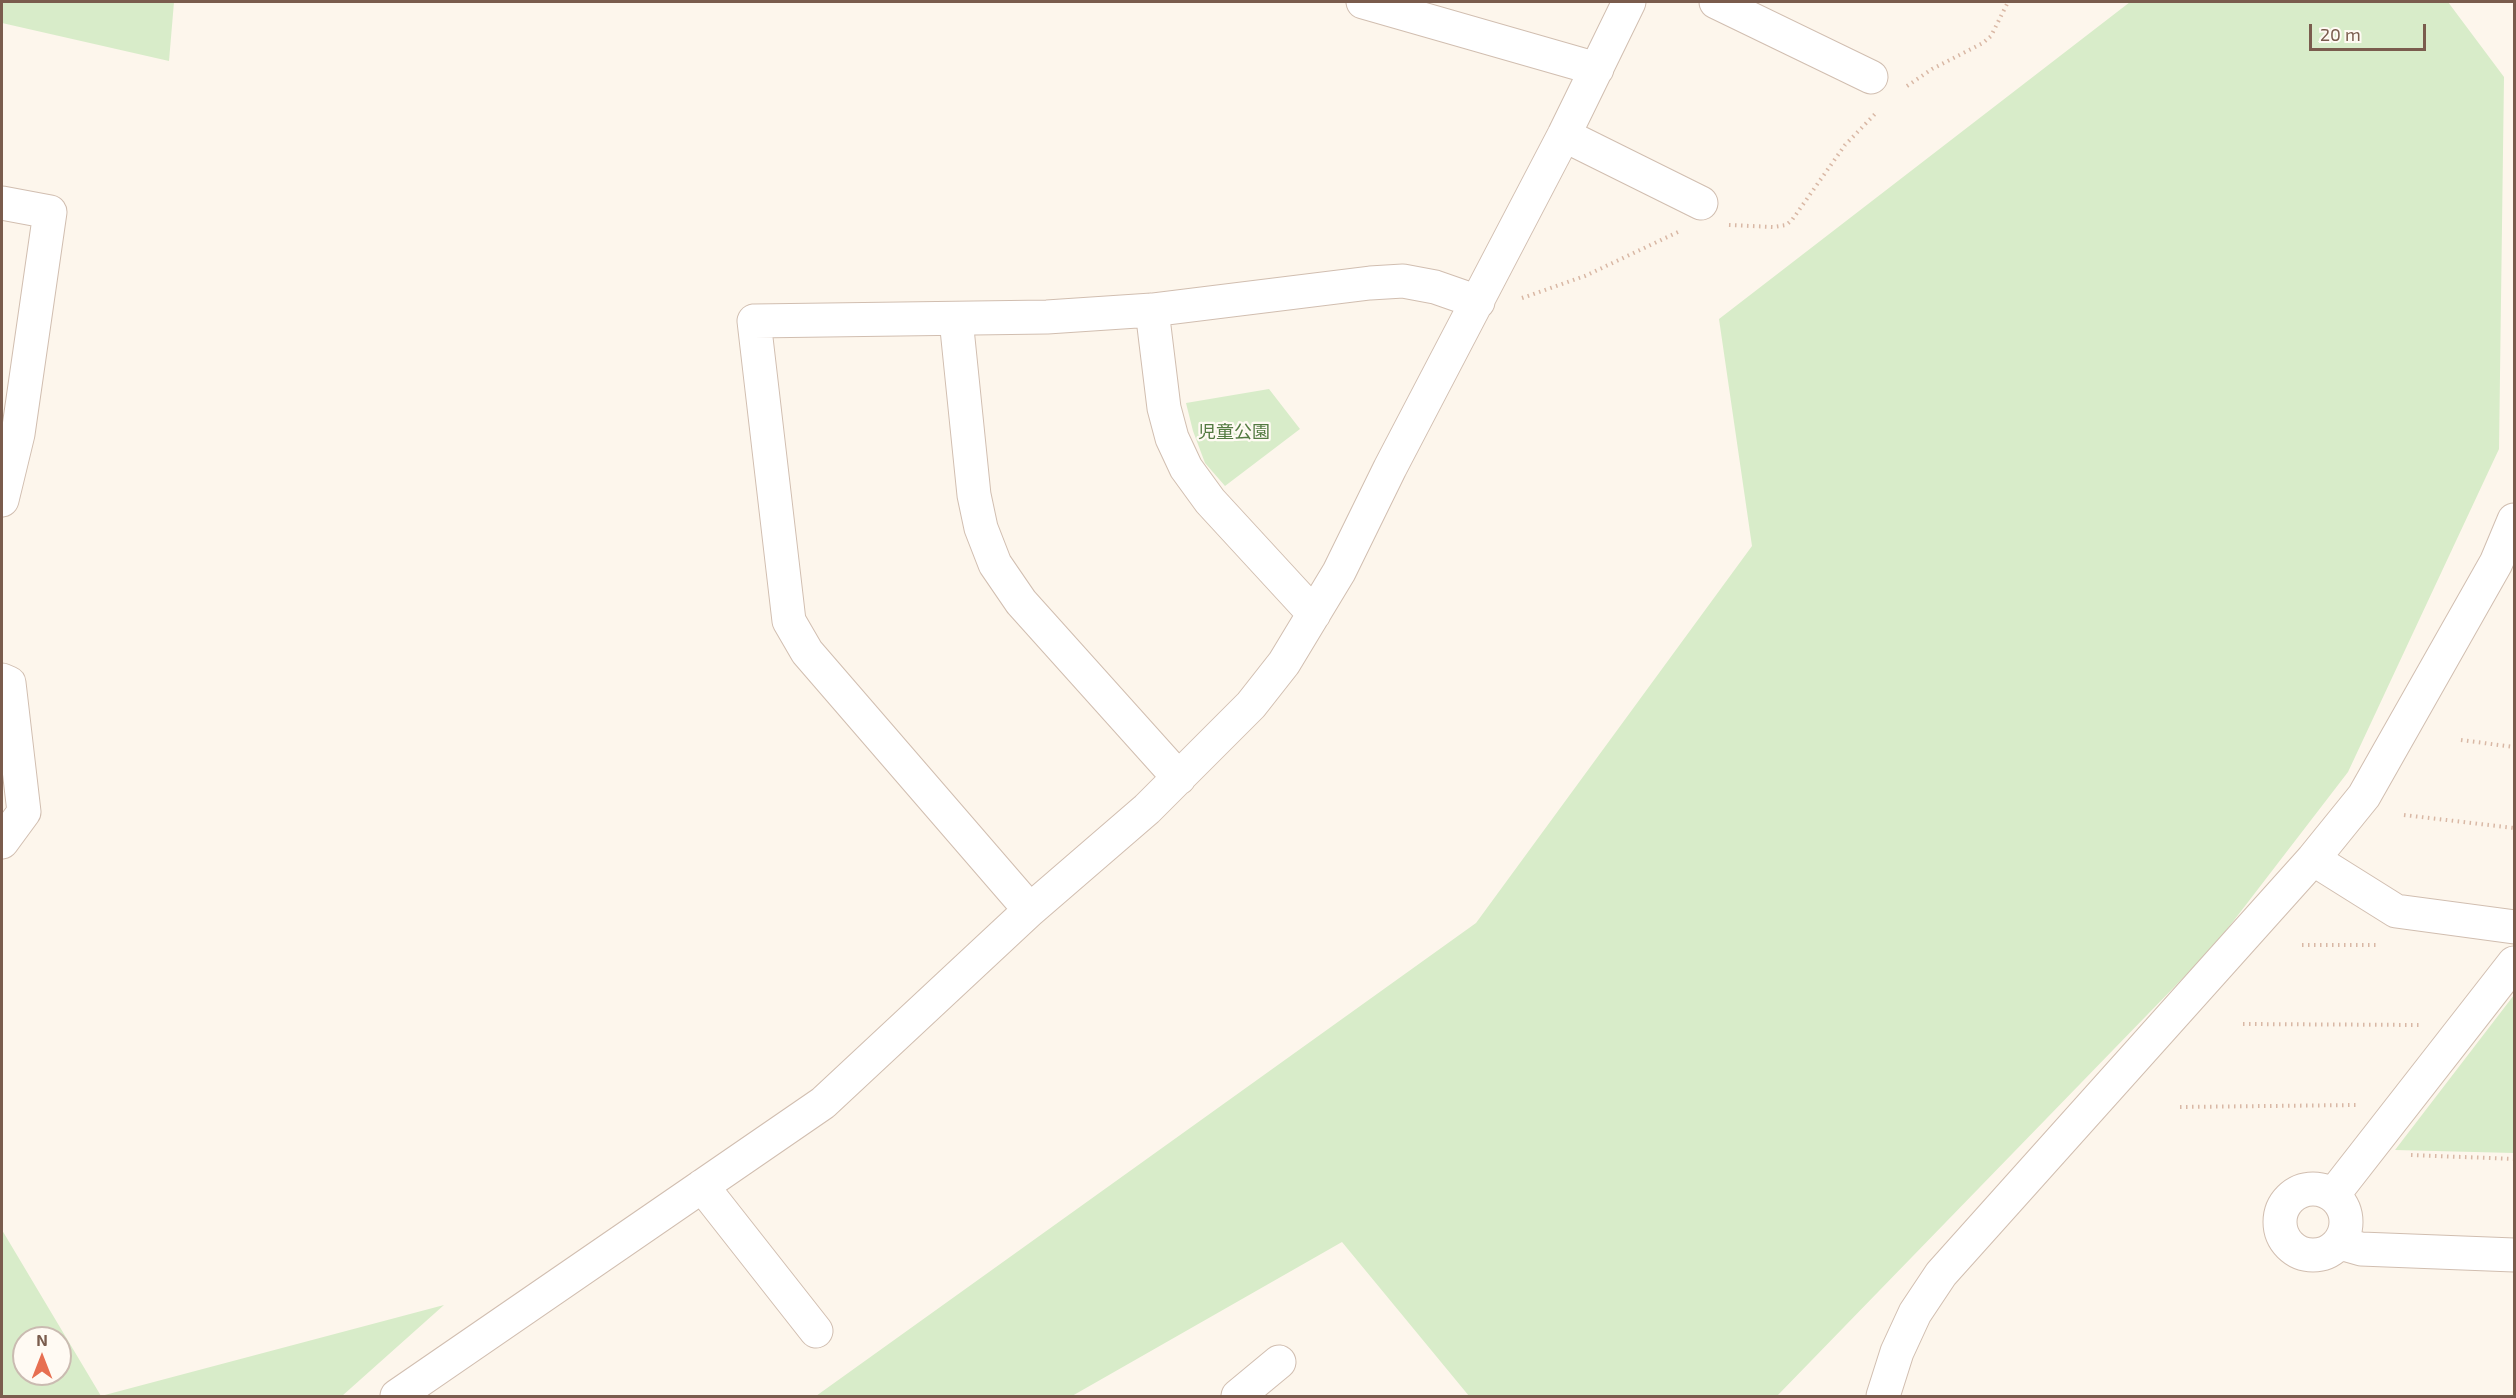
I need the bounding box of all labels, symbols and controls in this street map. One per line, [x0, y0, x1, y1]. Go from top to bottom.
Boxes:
scale bar [2312, 12, 2429, 50]
text: 20 m [2320, 23, 2361, 45]
park label: 児童公園 [1198, 421, 1270, 443]
north arrow [12, 1326, 72, 1386]
text: N [36, 1330, 48, 1349]

